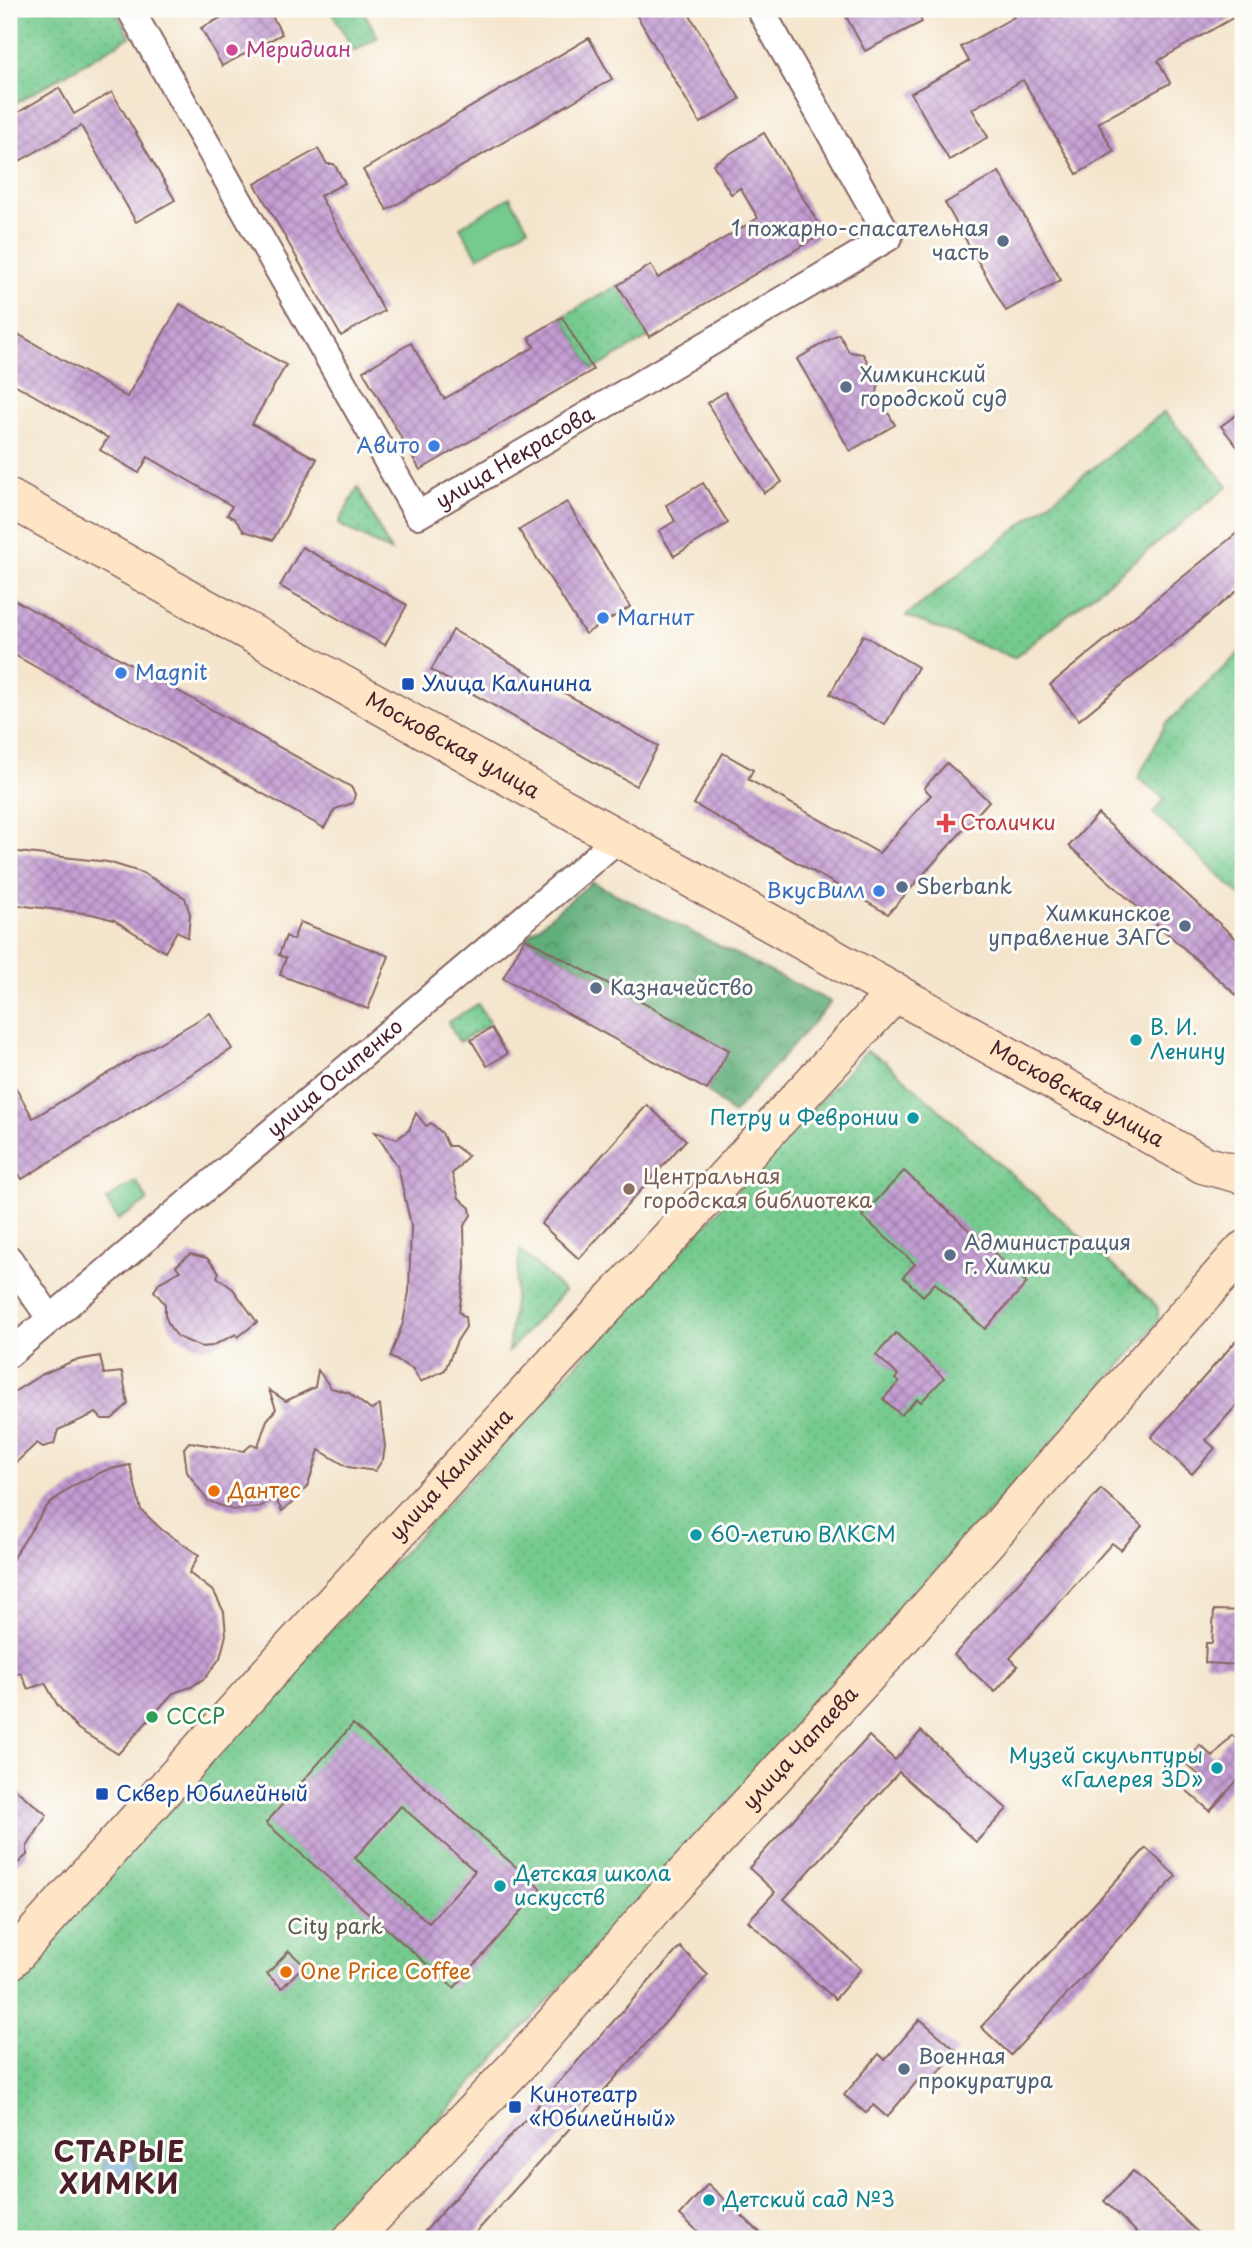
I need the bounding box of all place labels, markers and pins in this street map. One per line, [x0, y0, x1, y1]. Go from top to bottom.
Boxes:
place label: Меридиан [246, 32, 351, 64]
marker: Меридиан [224, 42, 240, 58]
place label: 1 пожарно-спасательная часть [731, 211, 989, 267]
marker: 1 пожарно-спасательная часть [995, 233, 1011, 249]
place label: Химкинский городской суд [860, 357, 1007, 413]
marker: Химкинский городской суд [838, 379, 854, 395]
place label: Авито [357, 428, 420, 460]
marker: Авито [426, 438, 442, 454]
place label: Магнит [617, 600, 694, 632]
marker: Магнит [595, 610, 611, 626]
place label: Magnit [135, 655, 208, 687]
marker: Magnit [113, 665, 129, 681]
place label: Улица Калинина [422, 666, 592, 698]
marker: Улица Калинина [400, 676, 416, 692]
place label: Столички [960, 805, 1056, 837]
marker: Столички [938, 815, 954, 831]
place label: Sberbank [916, 869, 1012, 901]
place label: ВкусВилл [766, 873, 865, 905]
marker: Sberbank [894, 879, 910, 895]
marker: ВкусВилл [871, 883, 887, 899]
place label: Химкинское управление ЗАГС [988, 896, 1171, 952]
marker: Химкинское управление ЗАГС [1177, 918, 1193, 934]
place label: Казначейство [610, 970, 753, 1002]
marker: Казначейство [588, 980, 604, 996]
place label: В. И. Ленину [1150, 1010, 1225, 1066]
marker: В. И. Ленину [1128, 1032, 1144, 1048]
place label: Петру и Февронии [710, 1100, 899, 1132]
marker: Петру и Февронии [905, 1110, 921, 1126]
place label: Центральная городская библиотека [643, 1159, 872, 1215]
marker: Центральная городская библиотека [621, 1181, 637, 1197]
place label: Администрация г. Химки [964, 1225, 1131, 1281]
marker: Администрация г. Химки [942, 1247, 958, 1263]
place label: Дантес [227, 1473, 301, 1505]
marker: Дантес [206, 1483, 222, 1499]
place label: 60-летию ВЛКСМ [710, 1517, 896, 1549]
marker: 60-летию ВЛКСМ [688, 1527, 704, 1543]
place label: СССР [166, 1699, 225, 1731]
marker: СССР [144, 1709, 160, 1725]
place label: Музей скульптуры «Галерея 3D» [1009, 1738, 1203, 1794]
marker: Музей скульптуры «Галерея 3D» [1209, 1760, 1225, 1776]
place label: Сквер Юбилейный [116, 1776, 308, 1808]
marker: Сквер Юбилейный [94, 1786, 110, 1802]
place label: Детская школа искусств [513, 1856, 671, 1912]
marker: Детская школа искусств [492, 1878, 508, 1894]
place label: One Price Coffee [300, 1954, 471, 1986]
marker: One Price Coffee [278, 1964, 294, 1980]
place label: Военная прокуратура [918, 2039, 1053, 2095]
marker: Военная прокуратура [896, 2061, 912, 2077]
place label: Кинотеатр «Юбилейный» [529, 2077, 676, 2133]
marker: Кинотеатр «Юбилейный» [507, 2099, 523, 2115]
place label: Детский сад №3 [722, 2182, 895, 2214]
marker: Детский сад №3 [701, 2192, 717, 2208]

